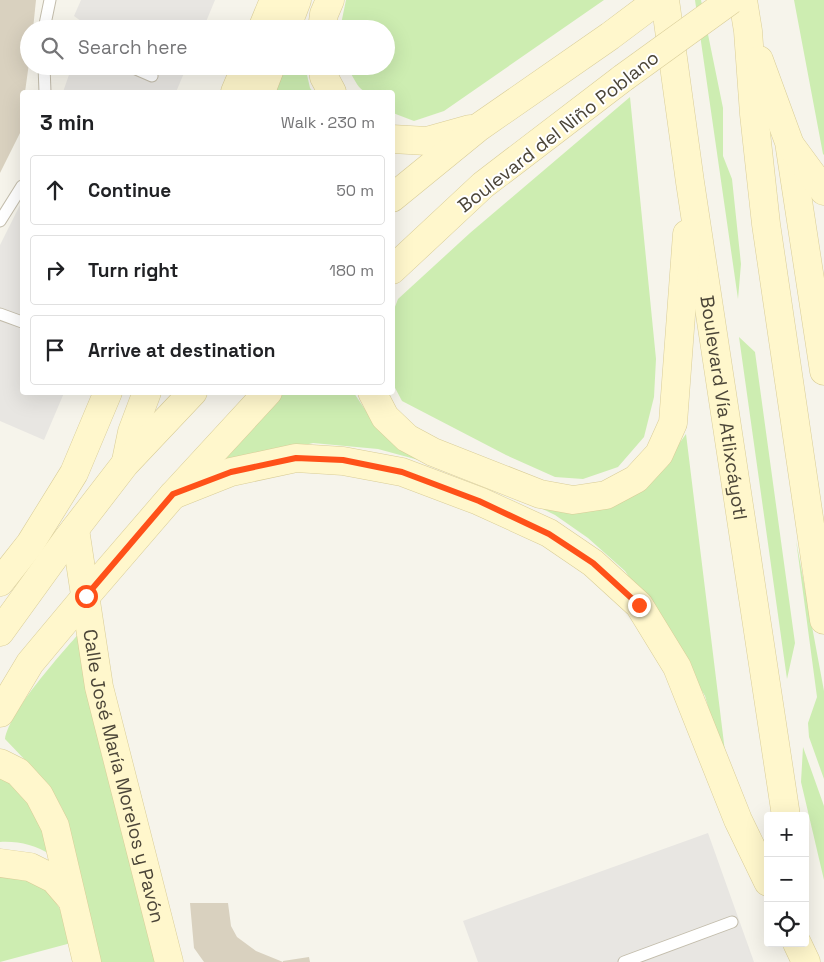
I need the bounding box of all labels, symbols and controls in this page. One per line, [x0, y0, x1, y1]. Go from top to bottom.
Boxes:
search box [20, 20, 395, 75]
icon: search [38, 34, 66, 62]
text: Search here [78, 35, 188, 60]
street label: Boulevard del Niño Poblano [453, 45, 664, 218]
text: 3 min [40, 109, 95, 136]
text: Walk · 230 m [281, 112, 375, 133]
icon: ahead [41, 176, 69, 204]
text: Continue [88, 178, 171, 203]
text: 50 m [336, 180, 374, 201]
icon: right [41, 256, 69, 284]
text: Turn right [88, 258, 178, 283]
text: 180 m [329, 260, 374, 281]
street label: Boulevard Vía Atlixcáyotl [694, 294, 753, 522]
icon: arrive [41, 336, 69, 364]
text: Arrive at destination [88, 338, 276, 363]
route start [75, 585, 98, 608]
route end [628, 594, 651, 617]
street label: Calle José María Morelos y Pavón [77, 627, 171, 926]
map controls [764, 812, 809, 947]
button: + [764, 812, 809, 857]
button: − [764, 857, 809, 902]
button: locate [764, 902, 809, 947]

